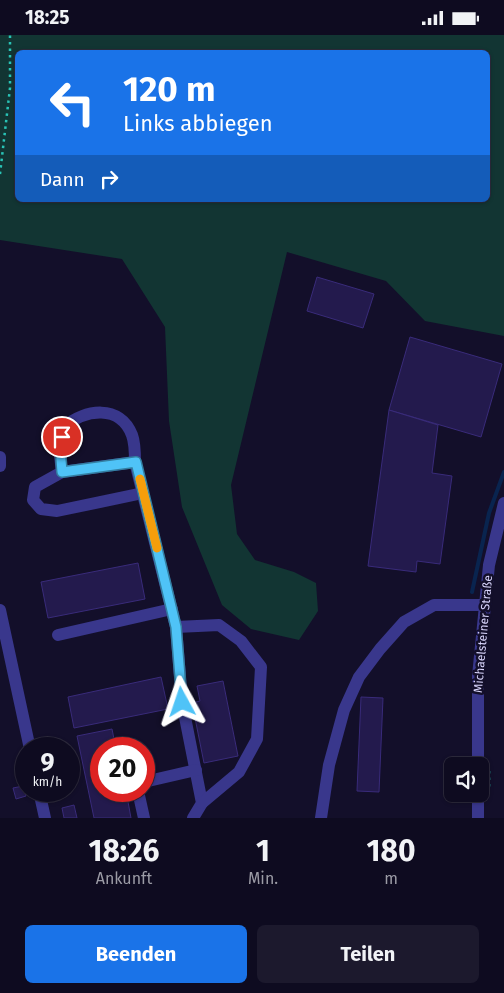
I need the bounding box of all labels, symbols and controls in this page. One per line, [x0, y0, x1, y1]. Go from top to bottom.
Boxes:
text: 18:25 [25, 6, 69, 29]
text: 120 m [123, 68, 216, 110]
icon: left [40, 70, 105, 135]
text: Links abbiegen [123, 110, 273, 137]
icon: right [95, 165, 123, 193]
text: Dann [40, 168, 85, 191]
pin [41, 416, 83, 458]
icon: arrive [48, 423, 76, 451]
street label: Michaelsteiner Straße [471, 574, 495, 694]
position arrow [155, 675, 207, 727]
speed limit sign: 20 [90, 737, 155, 802]
text: 9 [40, 748, 55, 778]
map controls [444, 757, 489, 802]
button: sound [444, 757, 489, 802]
text: km/h [33, 775, 62, 789]
text: 18:26 [88, 833, 159, 869]
text: 1 [256, 833, 270, 869]
text: 180 [367, 833, 415, 869]
text: Ankunft [96, 869, 152, 888]
text: Min. [248, 869, 278, 888]
text: m [384, 869, 398, 888]
button: Beenden [25, 925, 247, 983]
button: Teilen [257, 925, 479, 983]

